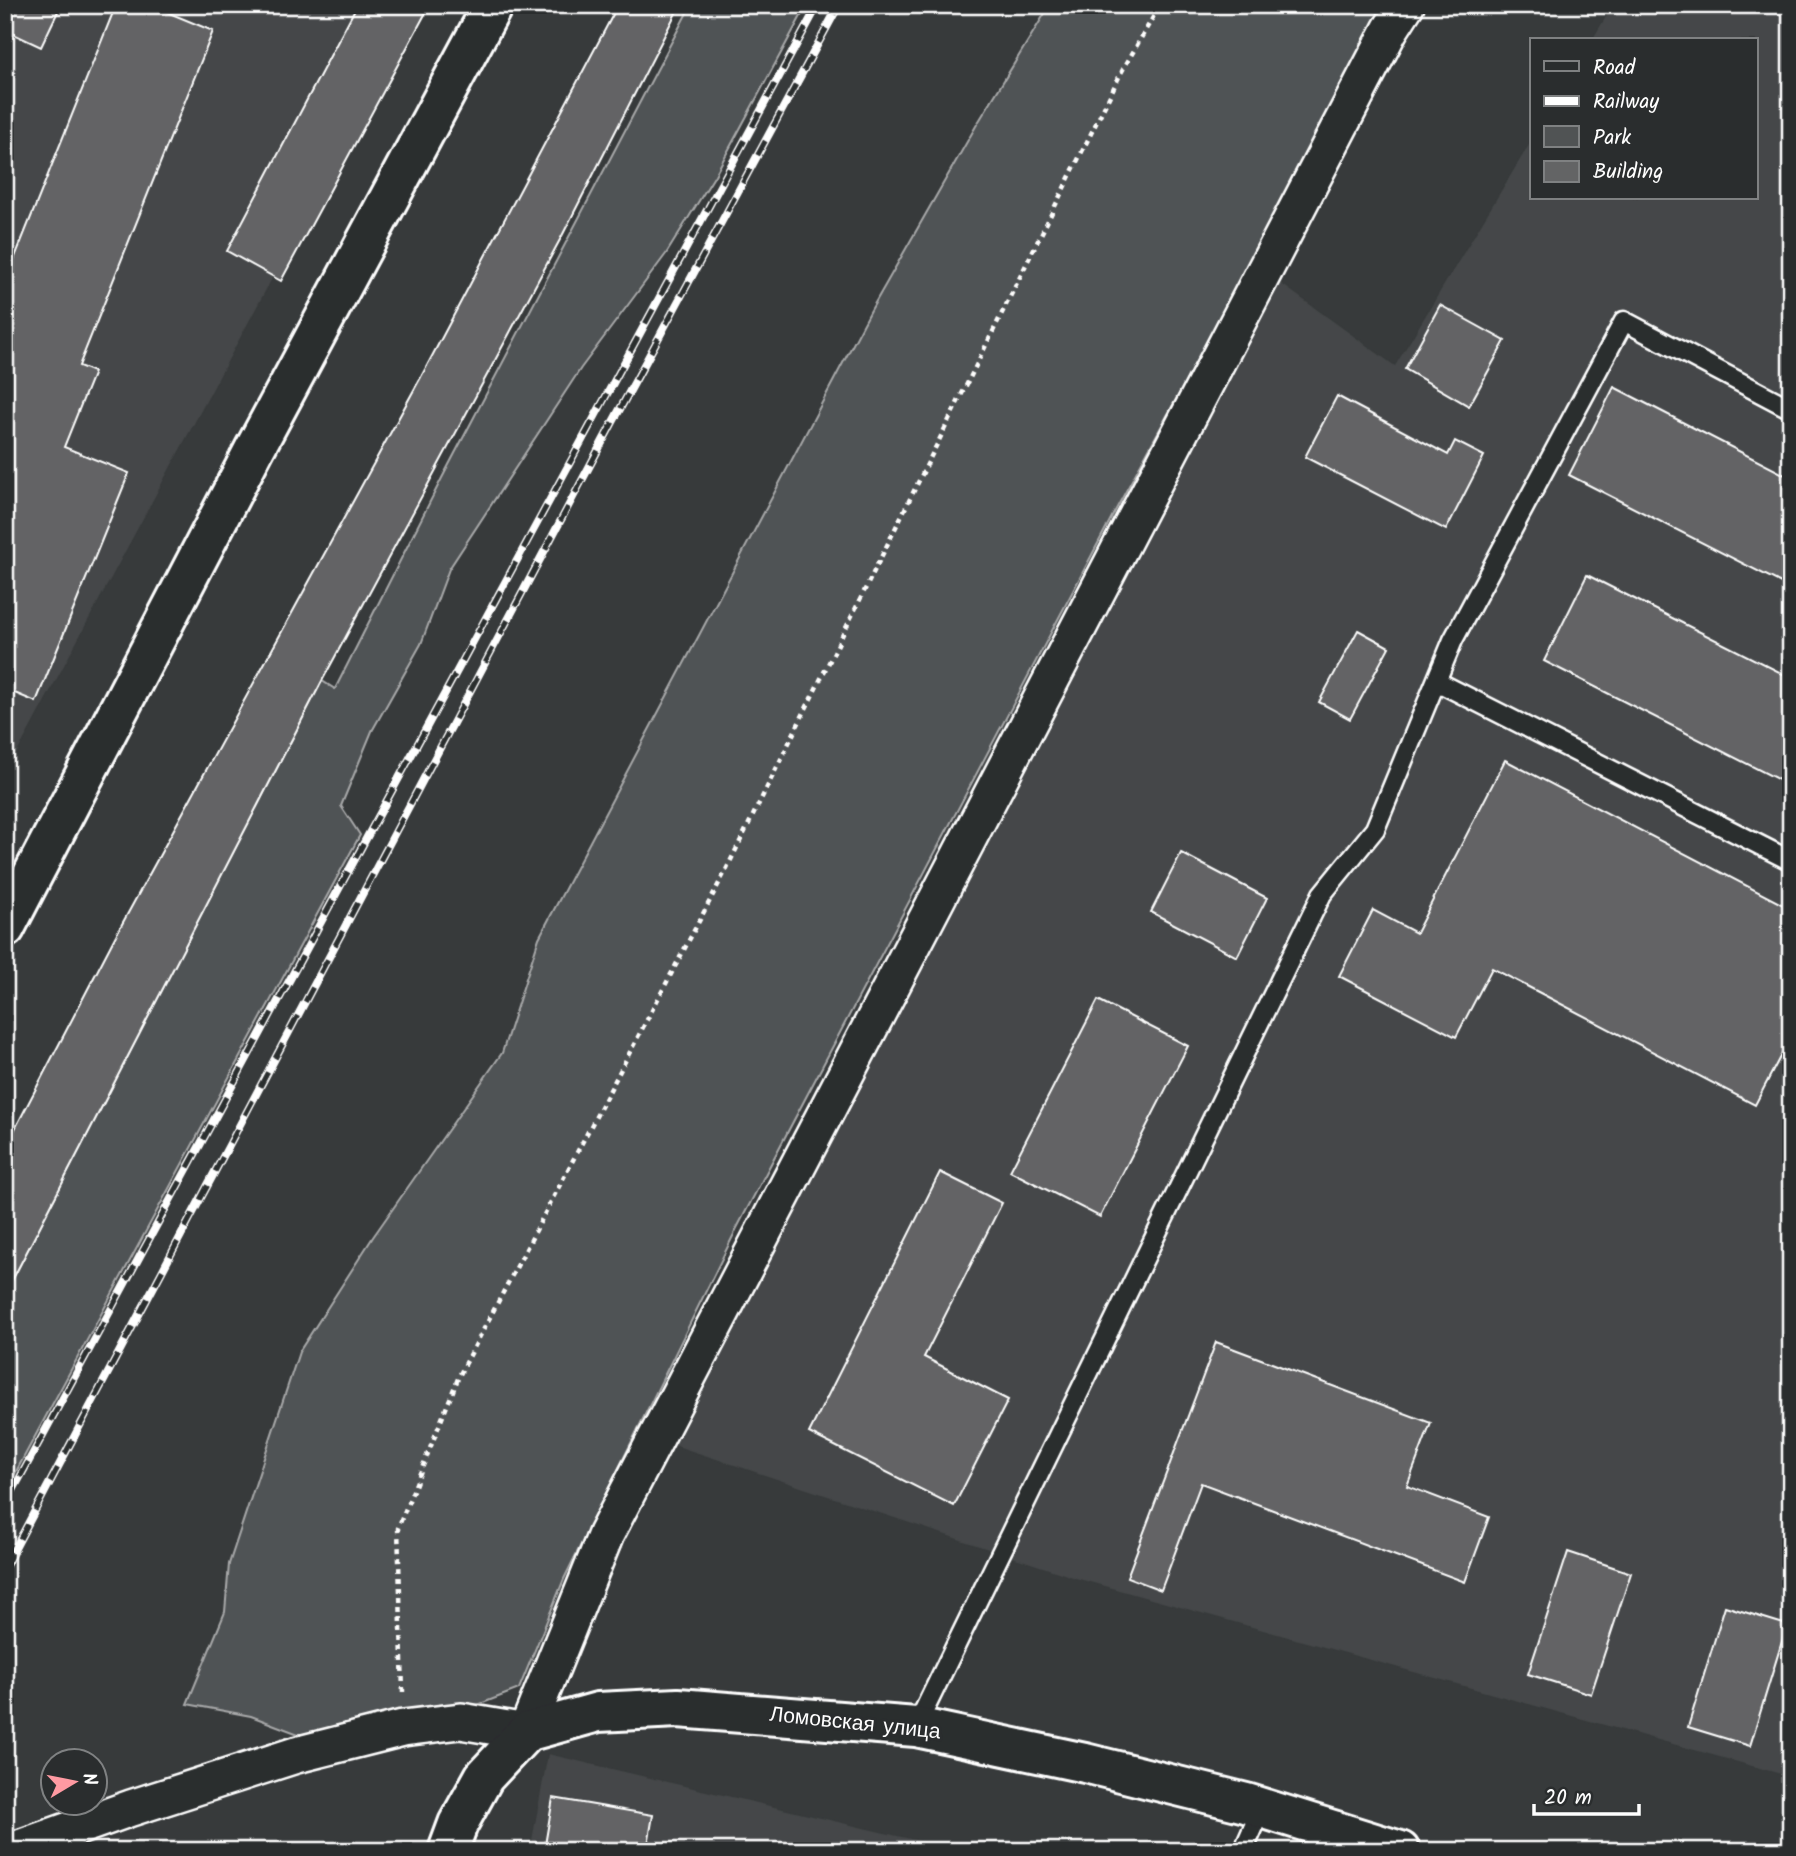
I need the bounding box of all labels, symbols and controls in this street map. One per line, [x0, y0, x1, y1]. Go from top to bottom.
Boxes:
legend [1530, 38, 1758, 200]
text: Road [1593, 52, 1636, 85]
text: Railway [1593, 86, 1659, 119]
text: Park [1593, 122, 1631, 155]
text: Building [1593, 156, 1663, 189]
street label: Ломовская улица [768, 1699, 942, 1749]
north arrow [38, 1748, 108, 1818]
text: N [73, 1771, 105, 1788]
scale bar [1534, 1772, 1638, 1816]
text: 20 m [1544, 1782, 1592, 1815]

